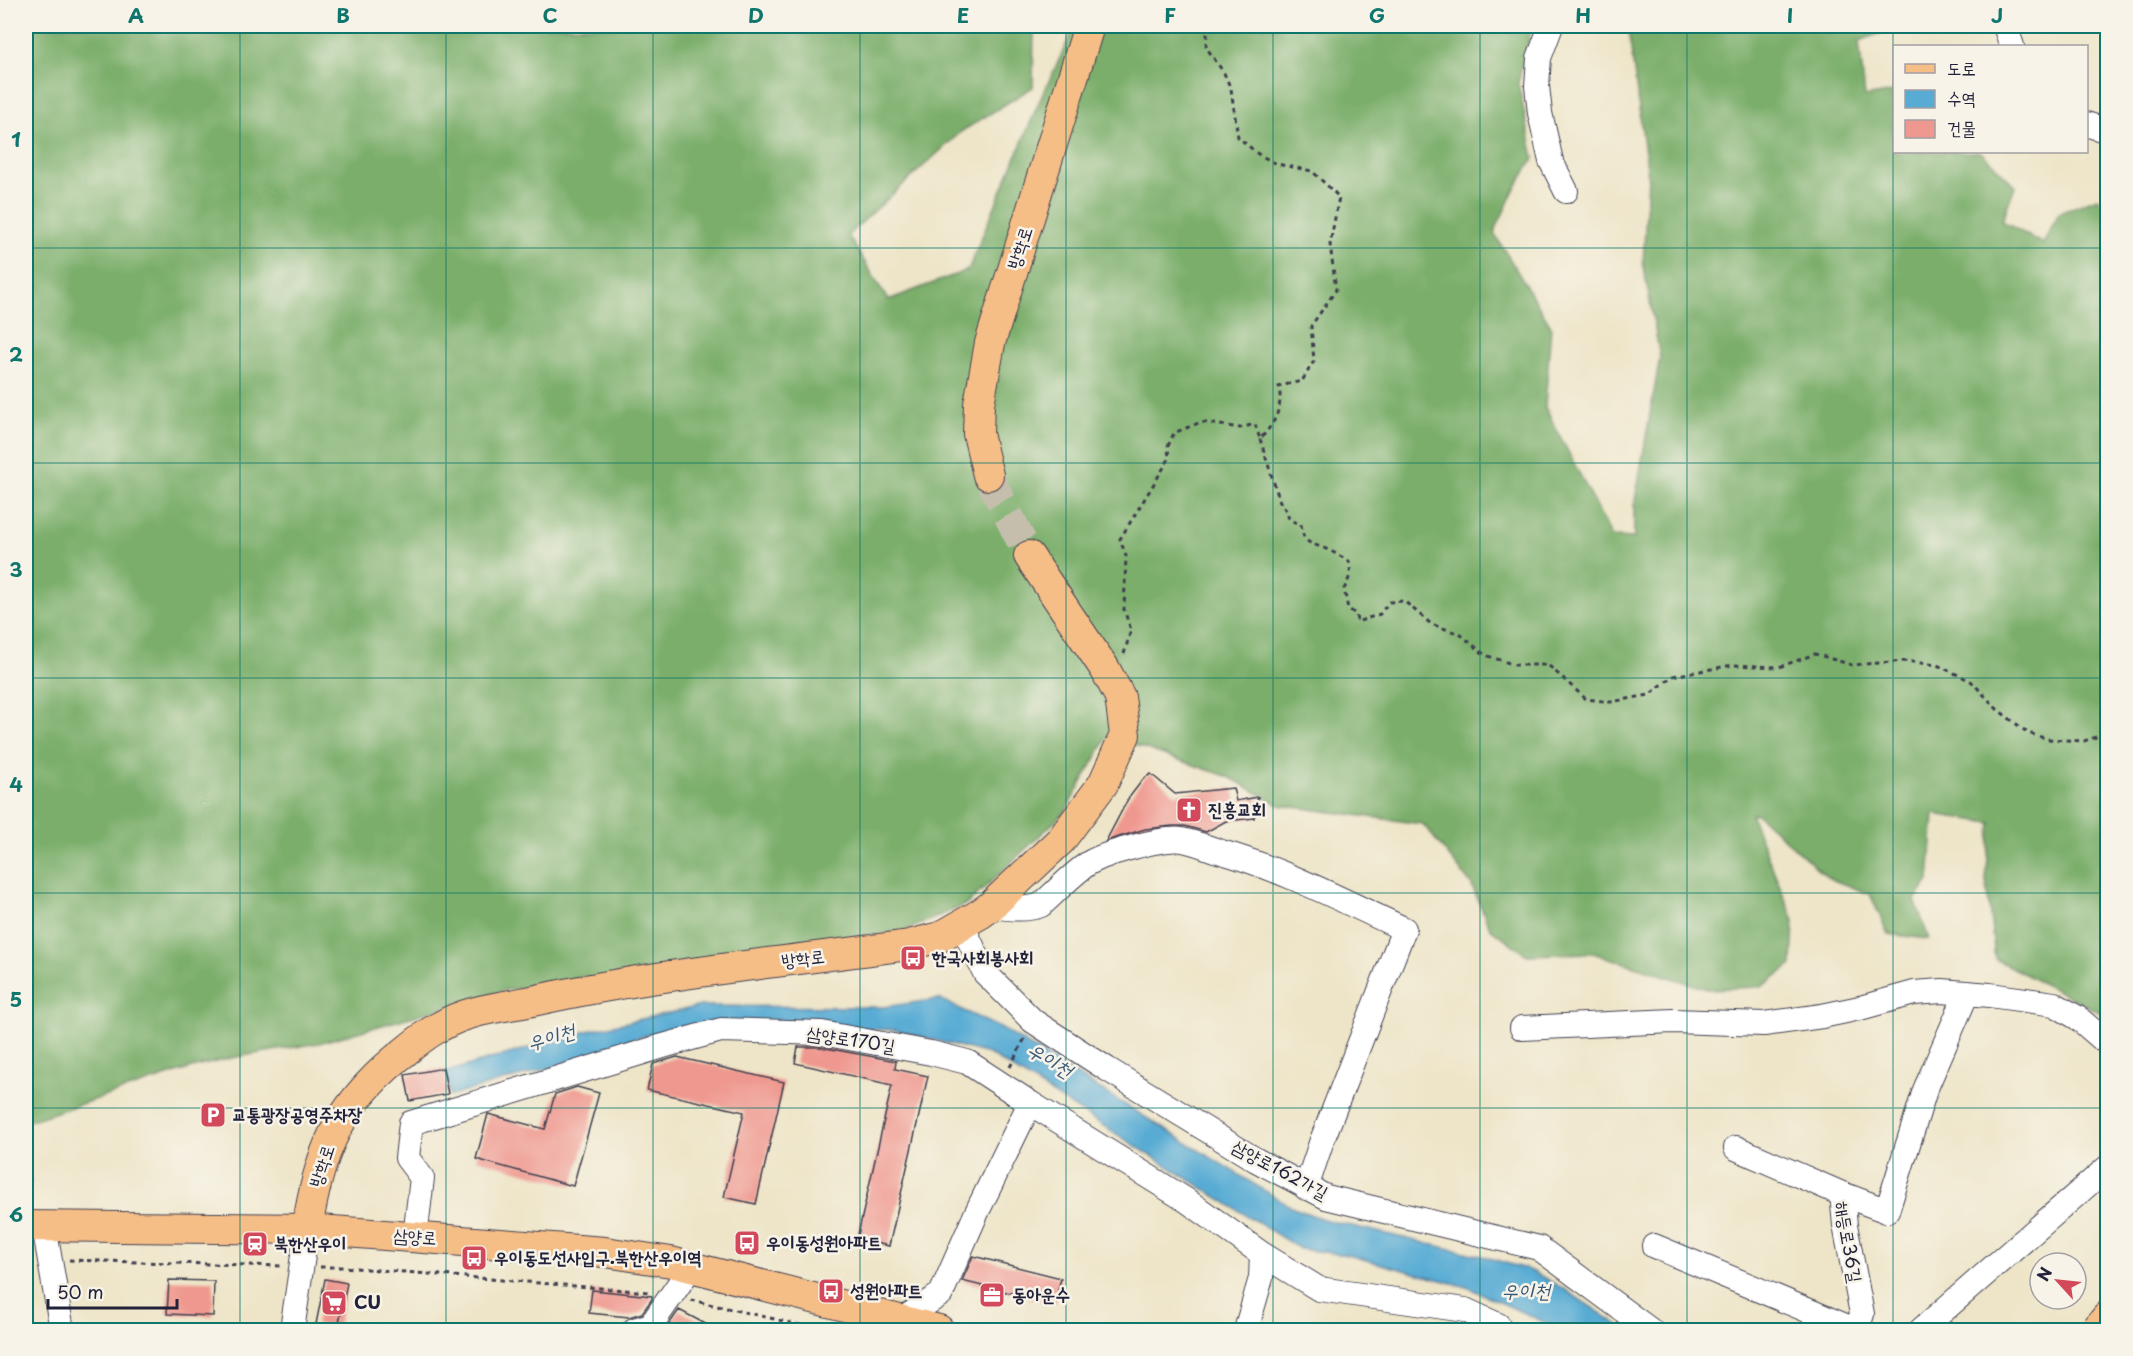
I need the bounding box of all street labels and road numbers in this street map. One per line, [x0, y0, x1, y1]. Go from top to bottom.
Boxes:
street label: 방학로 [999, 223, 1038, 272]
street label: 방학로 [780, 941, 826, 974]
street label: 삼양로170길 [805, 1018, 898, 1059]
street label: 삼양로162가길 [1228, 1132, 1334, 1206]
street label: 방학로 [301, 1141, 340, 1190]
street label: 해등로36길 [1829, 1199, 1870, 1285]
street label: 삼양로 [392, 1221, 438, 1250]

